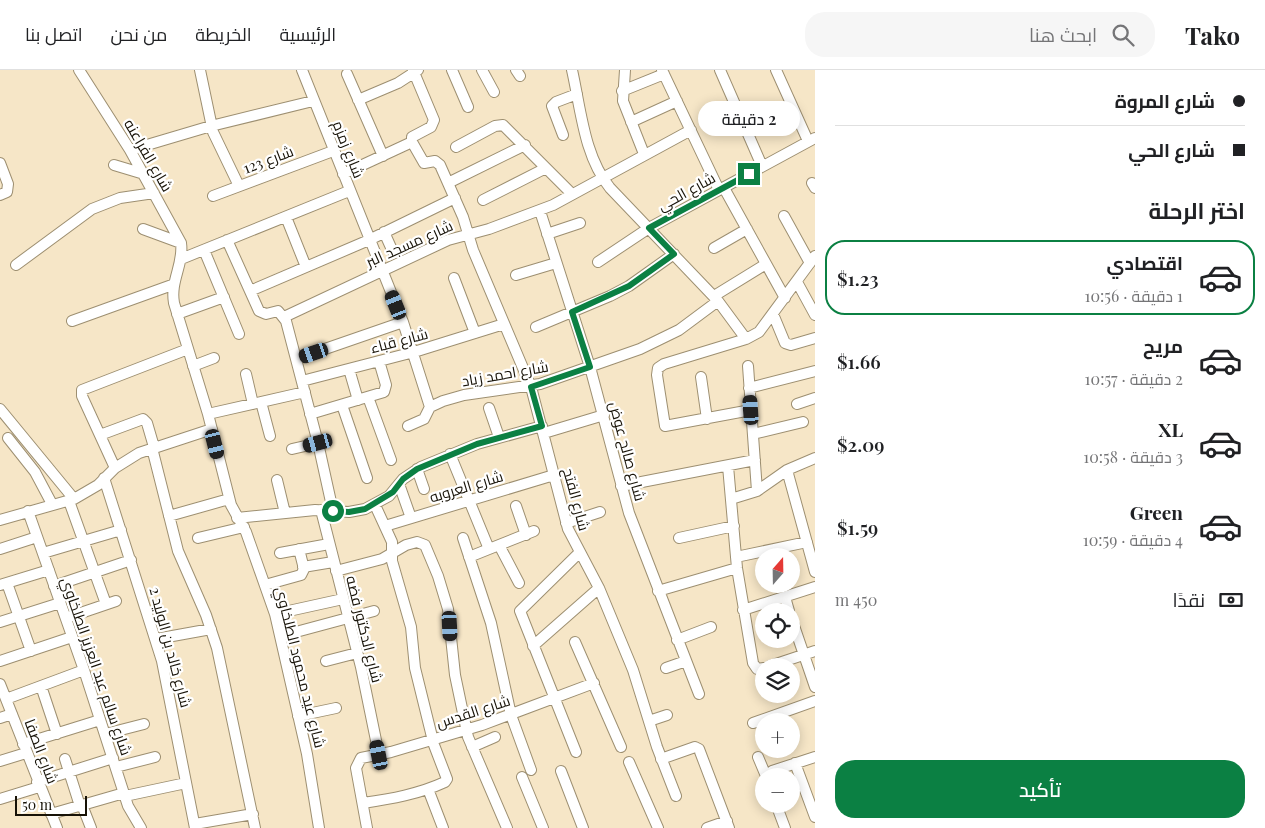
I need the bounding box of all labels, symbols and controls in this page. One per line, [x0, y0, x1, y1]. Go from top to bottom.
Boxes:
search box [805, 12, 1155, 57]
text: Tako [1185, 19, 1240, 51]
text: ابحث هنا [1029, 21, 1097, 47]
icon: search [1109, 21, 1137, 49]
text: اتصل بنا [25, 22, 82, 46]
text: من نحن [110, 22, 167, 46]
text: الخريطة [195, 22, 252, 46]
text: الرئيسية [280, 22, 336, 46]
text: شارع المروة [1115, 87, 1215, 113]
callout: 2 دقيقة [698, 102, 800, 136]
text: 2 دقيقة [722, 108, 776, 129]
street label: شارع الفراعنه [118, 115, 178, 196]
street label: شارع زمزم [327, 117, 370, 181]
text: شارع الحي [1128, 136, 1215, 162]
street label: شارع 123 [240, 140, 297, 180]
route end [738, 163, 760, 185]
street label: شارع الحي [653, 167, 720, 218]
text: اختر الرحلة [1148, 195, 1245, 225]
street label: شارع مسجد البر [361, 215, 456, 273]
text: اقتصادي [1107, 249, 1183, 275]
icon: car [1198, 255, 1243, 300]
text: $1.23 [837, 265, 879, 291]
text: 1 دقيقة · 10:56 [1085, 285, 1183, 306]
car [383, 288, 408, 322]
street label: شارع قباء [368, 323, 431, 359]
text: مريح [1143, 332, 1183, 358]
icon: car [1198, 338, 1243, 383]
car [297, 341, 330, 365]
text: $1.66 [837, 348, 881, 374]
street label: شارع احمد زياد [460, 356, 550, 392]
text: 2 دقيقة · 10:57 [1085, 368, 1183, 389]
car [742, 395, 759, 425]
street label: شارع صالح عوض [603, 399, 651, 503]
text: XL [1158, 416, 1183, 442]
icon: car [1198, 421, 1243, 466]
car [204, 428, 225, 460]
text: $2.09 [837, 431, 884, 457]
car [301, 432, 334, 454]
text: 3 دقيقة · 10:58 [1083, 446, 1183, 467]
street label: شارع العروبه [427, 465, 506, 509]
street label: شارع الفتح [557, 465, 595, 533]
text: Green [1130, 499, 1183, 525]
route start [322, 500, 344, 522]
icon: car [1198, 504, 1243, 549]
text: $1.59 [837, 514, 878, 540]
text: 4 دقيقة · 10:59 [1083, 529, 1183, 550]
north arrow [755, 548, 800, 592]
map controls [755, 548, 800, 813]
street label: شارع الدكتور فضه [340, 573, 388, 685]
street label: شارع سالم عبد العزيز الطلخاوي [54, 574, 137, 759]
street label: شارع عيد محمود الطلخاوي [268, 584, 331, 750]
street label: شارع خالد بن الوليد 2 [143, 585, 197, 710]
text: نقدًا [1173, 586, 1205, 612]
icon: cash [1217, 586, 1245, 614]
text: 450 m [835, 589, 877, 610]
button: locate [755, 603, 800, 648]
car [441, 611, 458, 641]
button: layers [755, 658, 800, 703]
street label: شارع القدس [433, 690, 513, 734]
button: + [755, 713, 800, 758]
street label: شارع الصفا [19, 716, 63, 787]
car [368, 739, 389, 771]
button: تأكيد [835, 760, 1245, 818]
button: − [755, 768, 800, 813]
scale bar [15, 793, 88, 816]
text: 50 m [22, 795, 52, 814]

